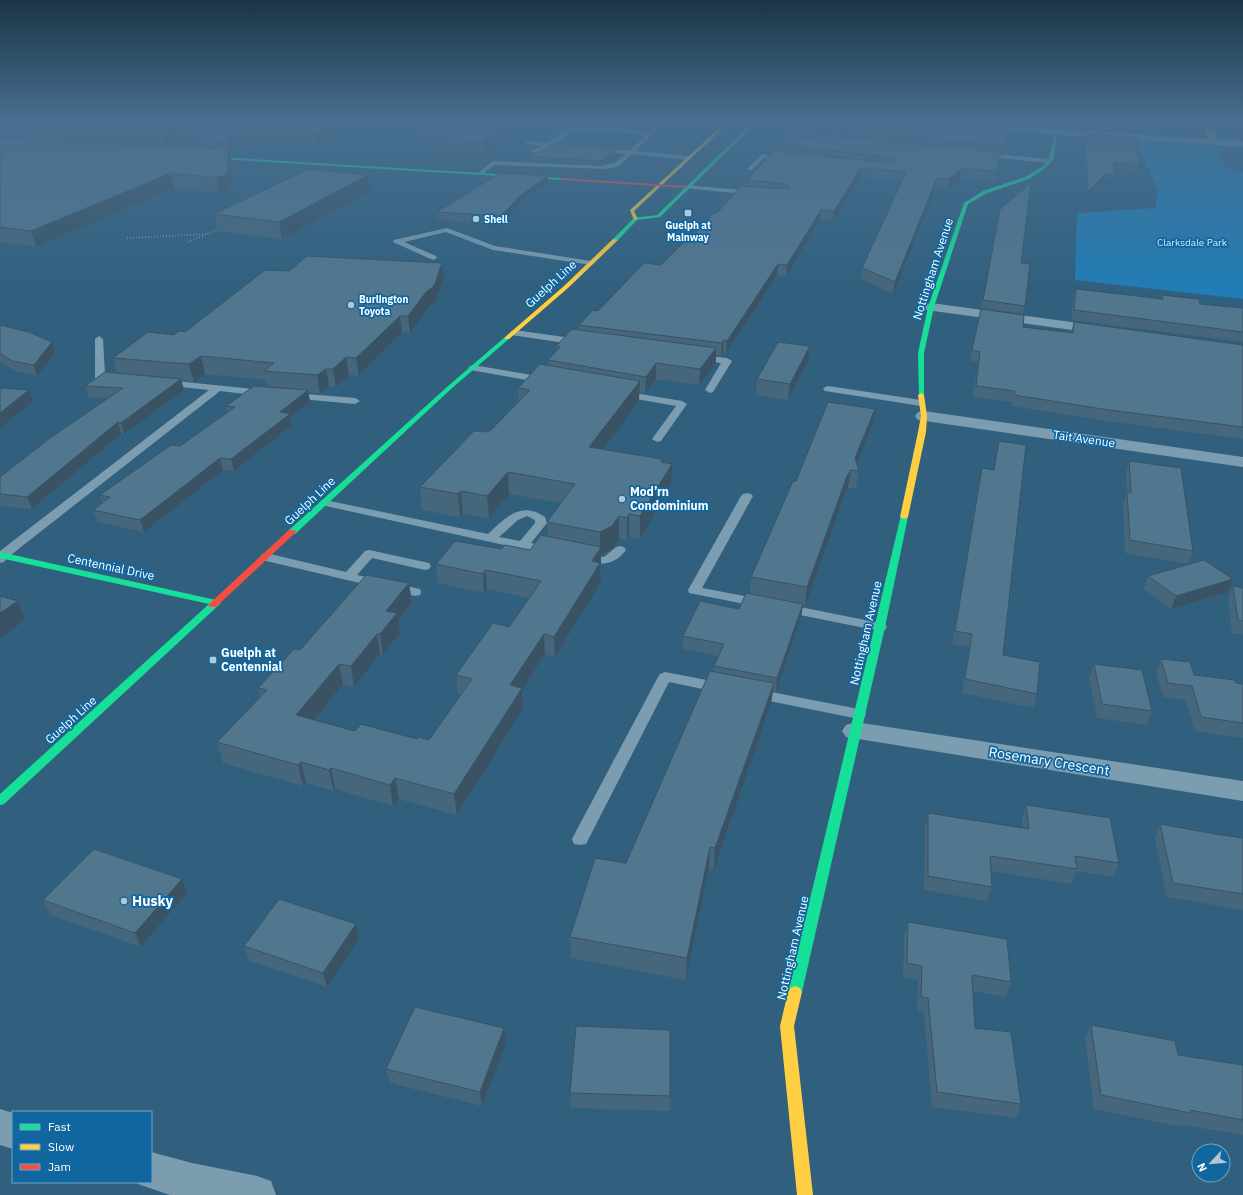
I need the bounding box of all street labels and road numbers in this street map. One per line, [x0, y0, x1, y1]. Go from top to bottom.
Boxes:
street label: Nottingham Avenue [909, 216, 956, 322]
street label: Guelph Line [522, 256, 580, 311]
street label: Tait Avenue [1052, 427, 1116, 450]
street label: Guelph Line [281, 473, 338, 528]
street label: Centennial Drive [66, 550, 156, 583]
street label: Nottingham Avenue [846, 579, 885, 686]
street label: Guelph Line [42, 692, 100, 747]
street label: Rosemary Crescent [987, 743, 1111, 779]
street label: Nottingham Avenue [773, 894, 812, 1001]

